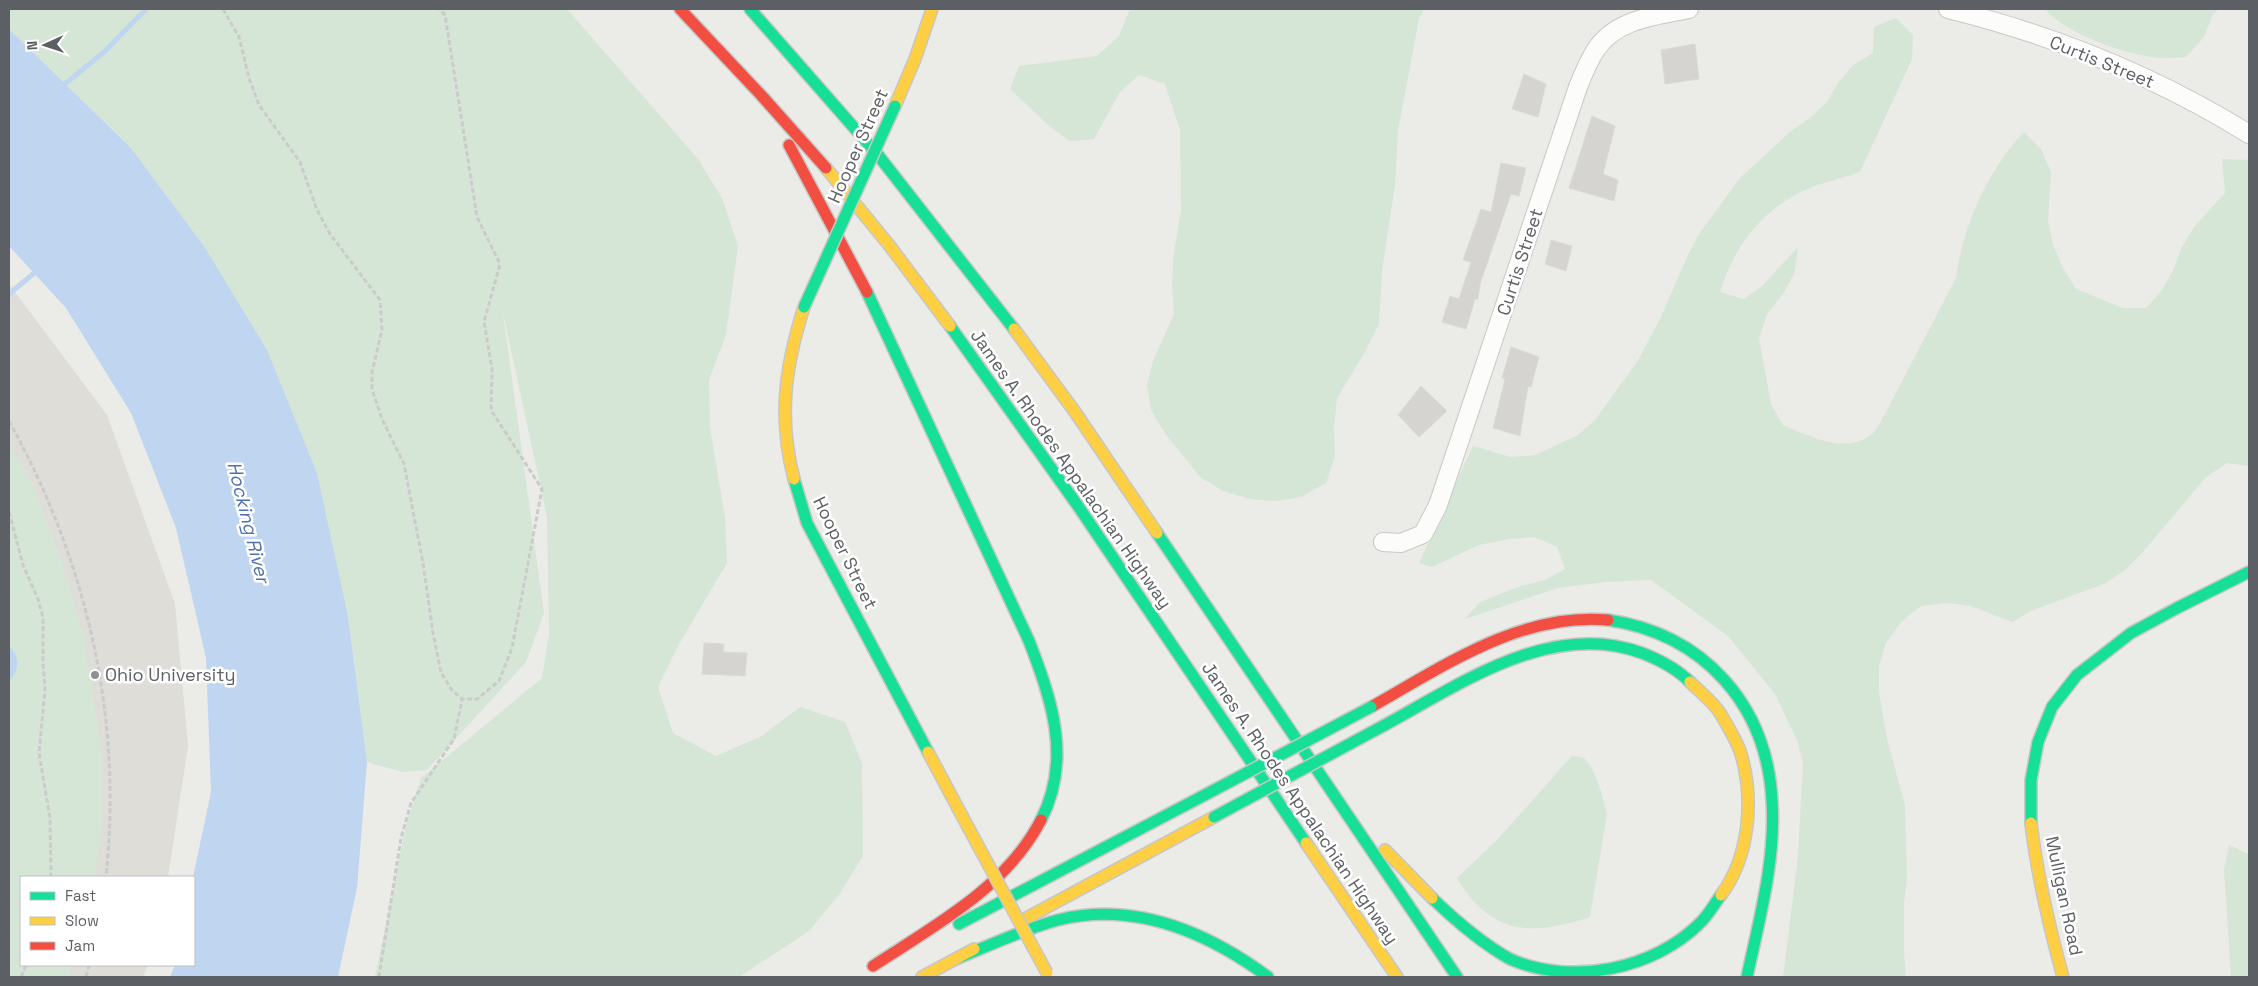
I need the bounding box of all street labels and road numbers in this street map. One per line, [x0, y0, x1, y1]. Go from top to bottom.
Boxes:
street label: Curtis Street [2046, 30, 2158, 93]
street label: Hooper Street [822, 85, 893, 207]
street label: Curtis Street [1491, 205, 1548, 318]
street label: James A. Rhodes Appalachian Highway [966, 325, 1177, 613]
street label: Hooper Street [808, 493, 883, 613]
street label: James A. Rhodes Appalachian Highway [1197, 657, 1404, 948]
street label: Mulligan Road [2041, 834, 2088, 958]

